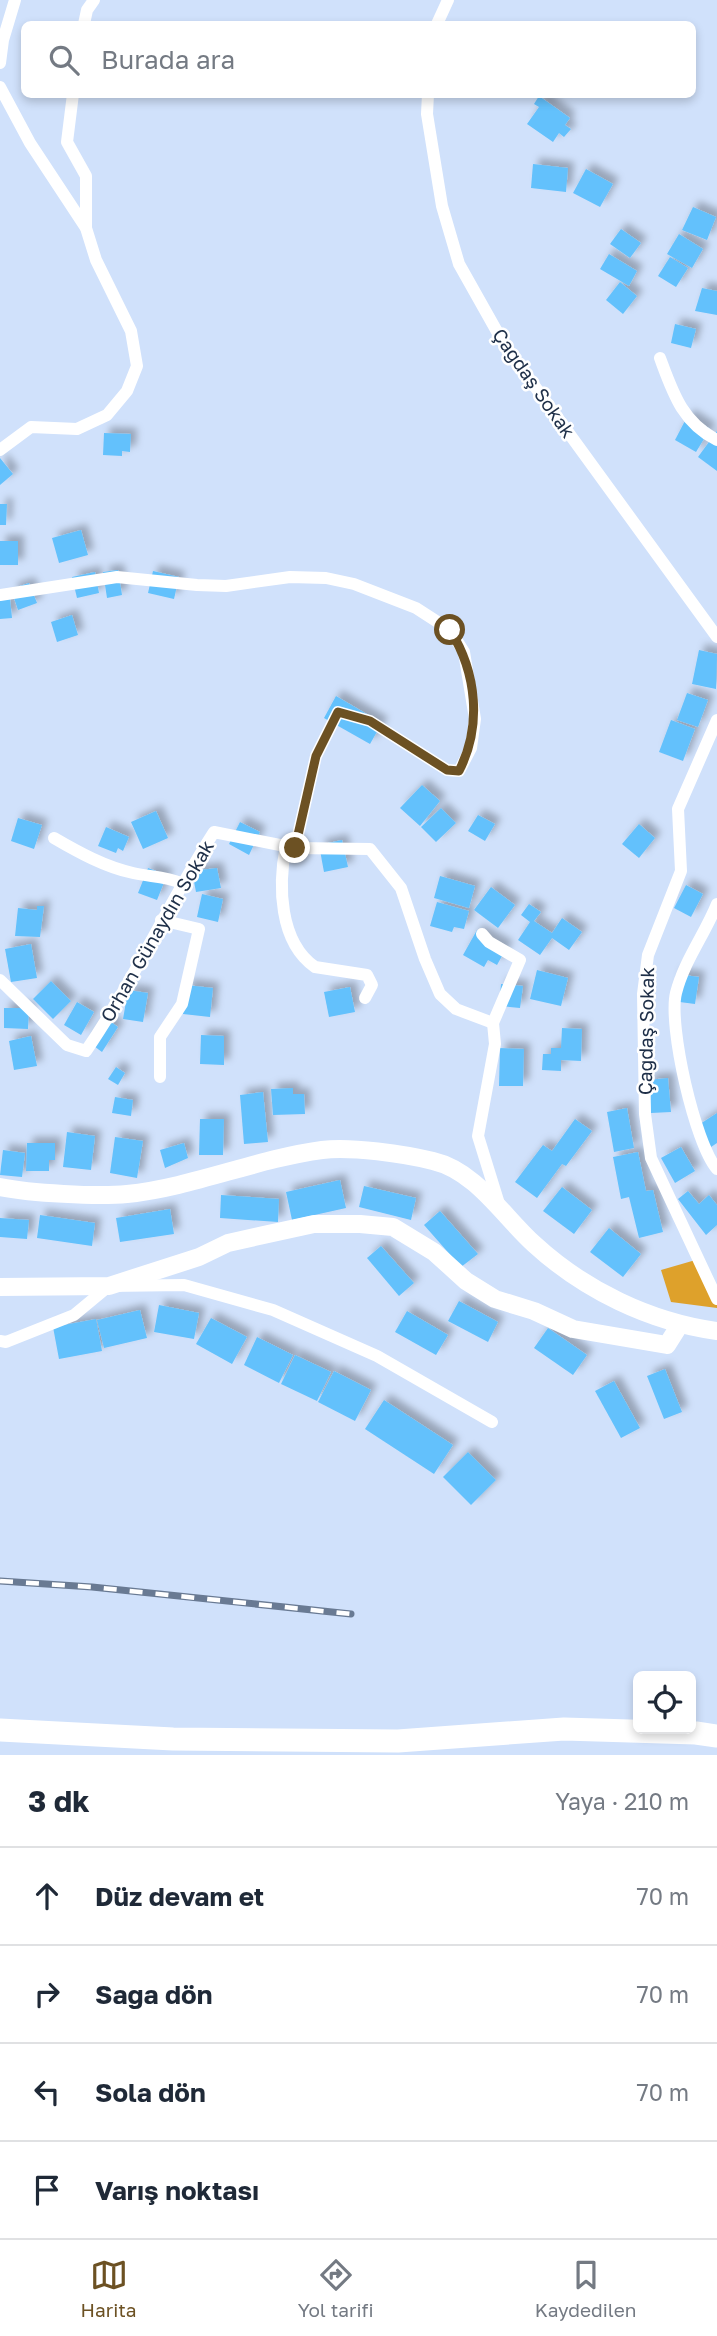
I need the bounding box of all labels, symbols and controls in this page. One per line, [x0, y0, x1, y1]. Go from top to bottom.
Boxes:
search box [21, 21, 696, 98]
icon: search [45, 41, 83, 79]
text: Burada ara [101, 44, 235, 75]
street label: Çağdaş Sokak [488, 324, 581, 442]
route start [434, 614, 465, 645]
route end [279, 832, 310, 863]
street label: Orhan Günaydın Sokak [95, 835, 218, 1026]
street label: Çağdaş Sokak [633, 966, 658, 1095]
map controls [633, 1671, 696, 1734]
button: locate [633, 1671, 696, 1734]
text: 3 dk [28, 1783, 90, 1819]
text: Yaya · 210 m [555, 1787, 689, 1815]
icon: ahead [28, 1877, 66, 1915]
text: Düz devam et [95, 1881, 264, 1912]
text: 70 m [636, 1882, 689, 1910]
icon: right [28, 1975, 66, 2013]
text: Sağa dön [95, 1979, 212, 2010]
text: 70 m [636, 1980, 689, 2008]
icon: left [28, 2073, 66, 2111]
text: Sola dön [95, 2077, 206, 2108]
text: 70 m [636, 2078, 689, 2106]
icon: arrive [28, 2171, 66, 2209]
text: Varış noktası [95, 2175, 259, 2206]
tab: Harita [81, 2256, 137, 2321]
tab: Yol tarifi [298, 2256, 374, 2321]
tab: Kaydedilen [535, 2256, 636, 2321]

